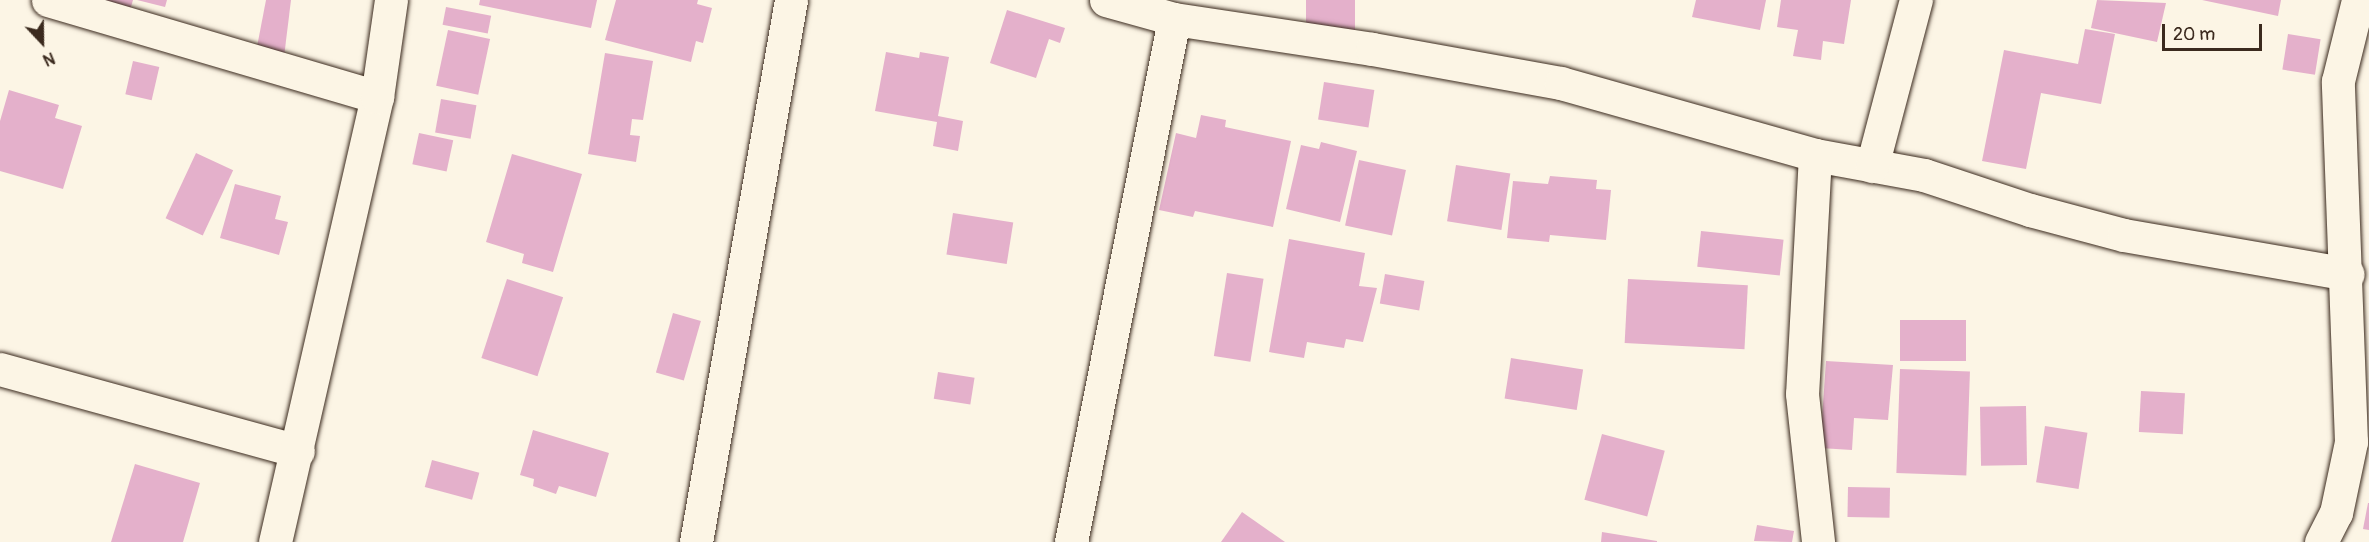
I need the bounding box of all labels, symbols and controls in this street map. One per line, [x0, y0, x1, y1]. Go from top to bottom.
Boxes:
north arrow [12, 12, 72, 72]
scale bar [2165, 12, 2266, 50]
text: 20 m [2173, 23, 2215, 46]
text: N [40, 47, 58, 70]

